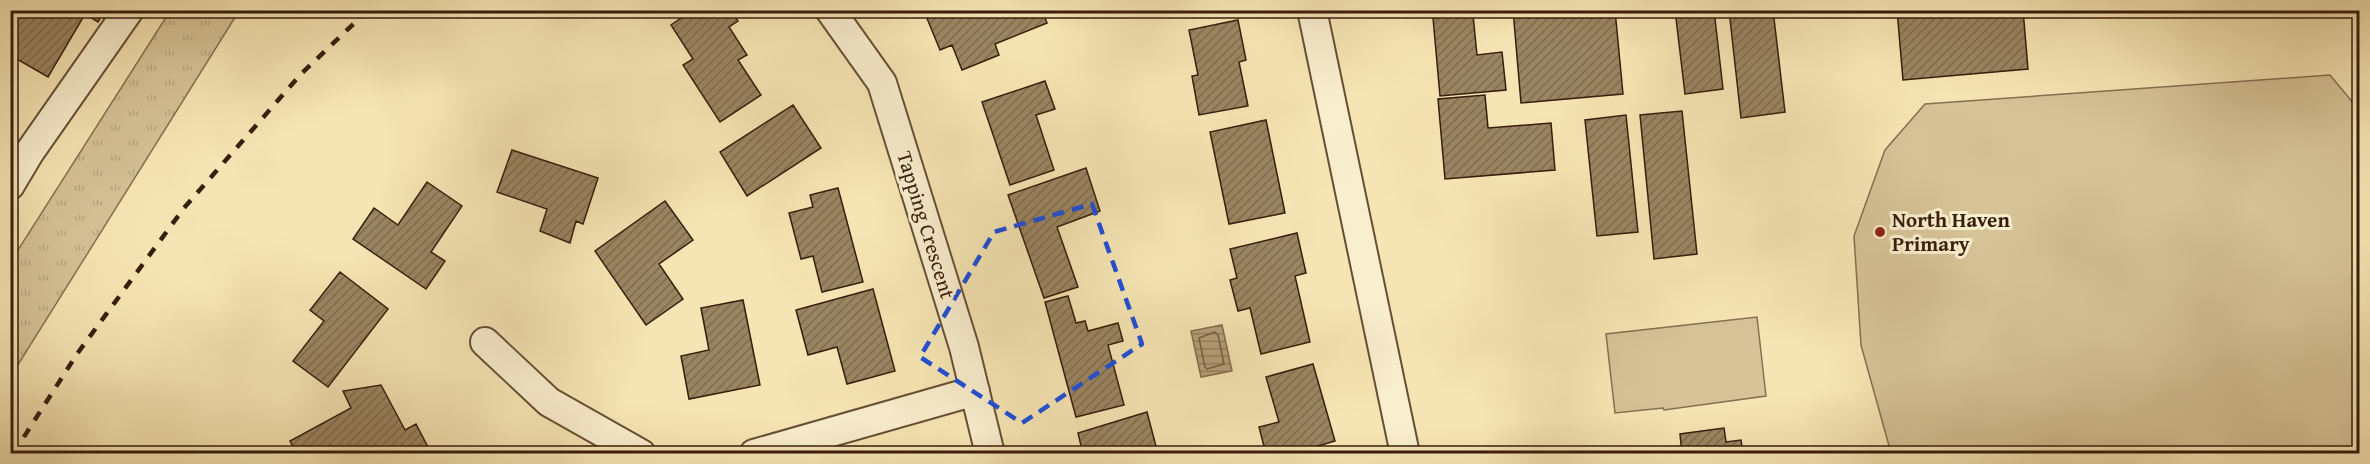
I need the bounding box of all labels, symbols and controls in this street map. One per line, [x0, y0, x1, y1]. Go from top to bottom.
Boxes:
street label: Tapping Crescent [889, 147, 964, 303]
place label: North Haven Primary [1892, 204, 2010, 259]
marker: North Haven Primary [1873, 225, 1887, 239]

